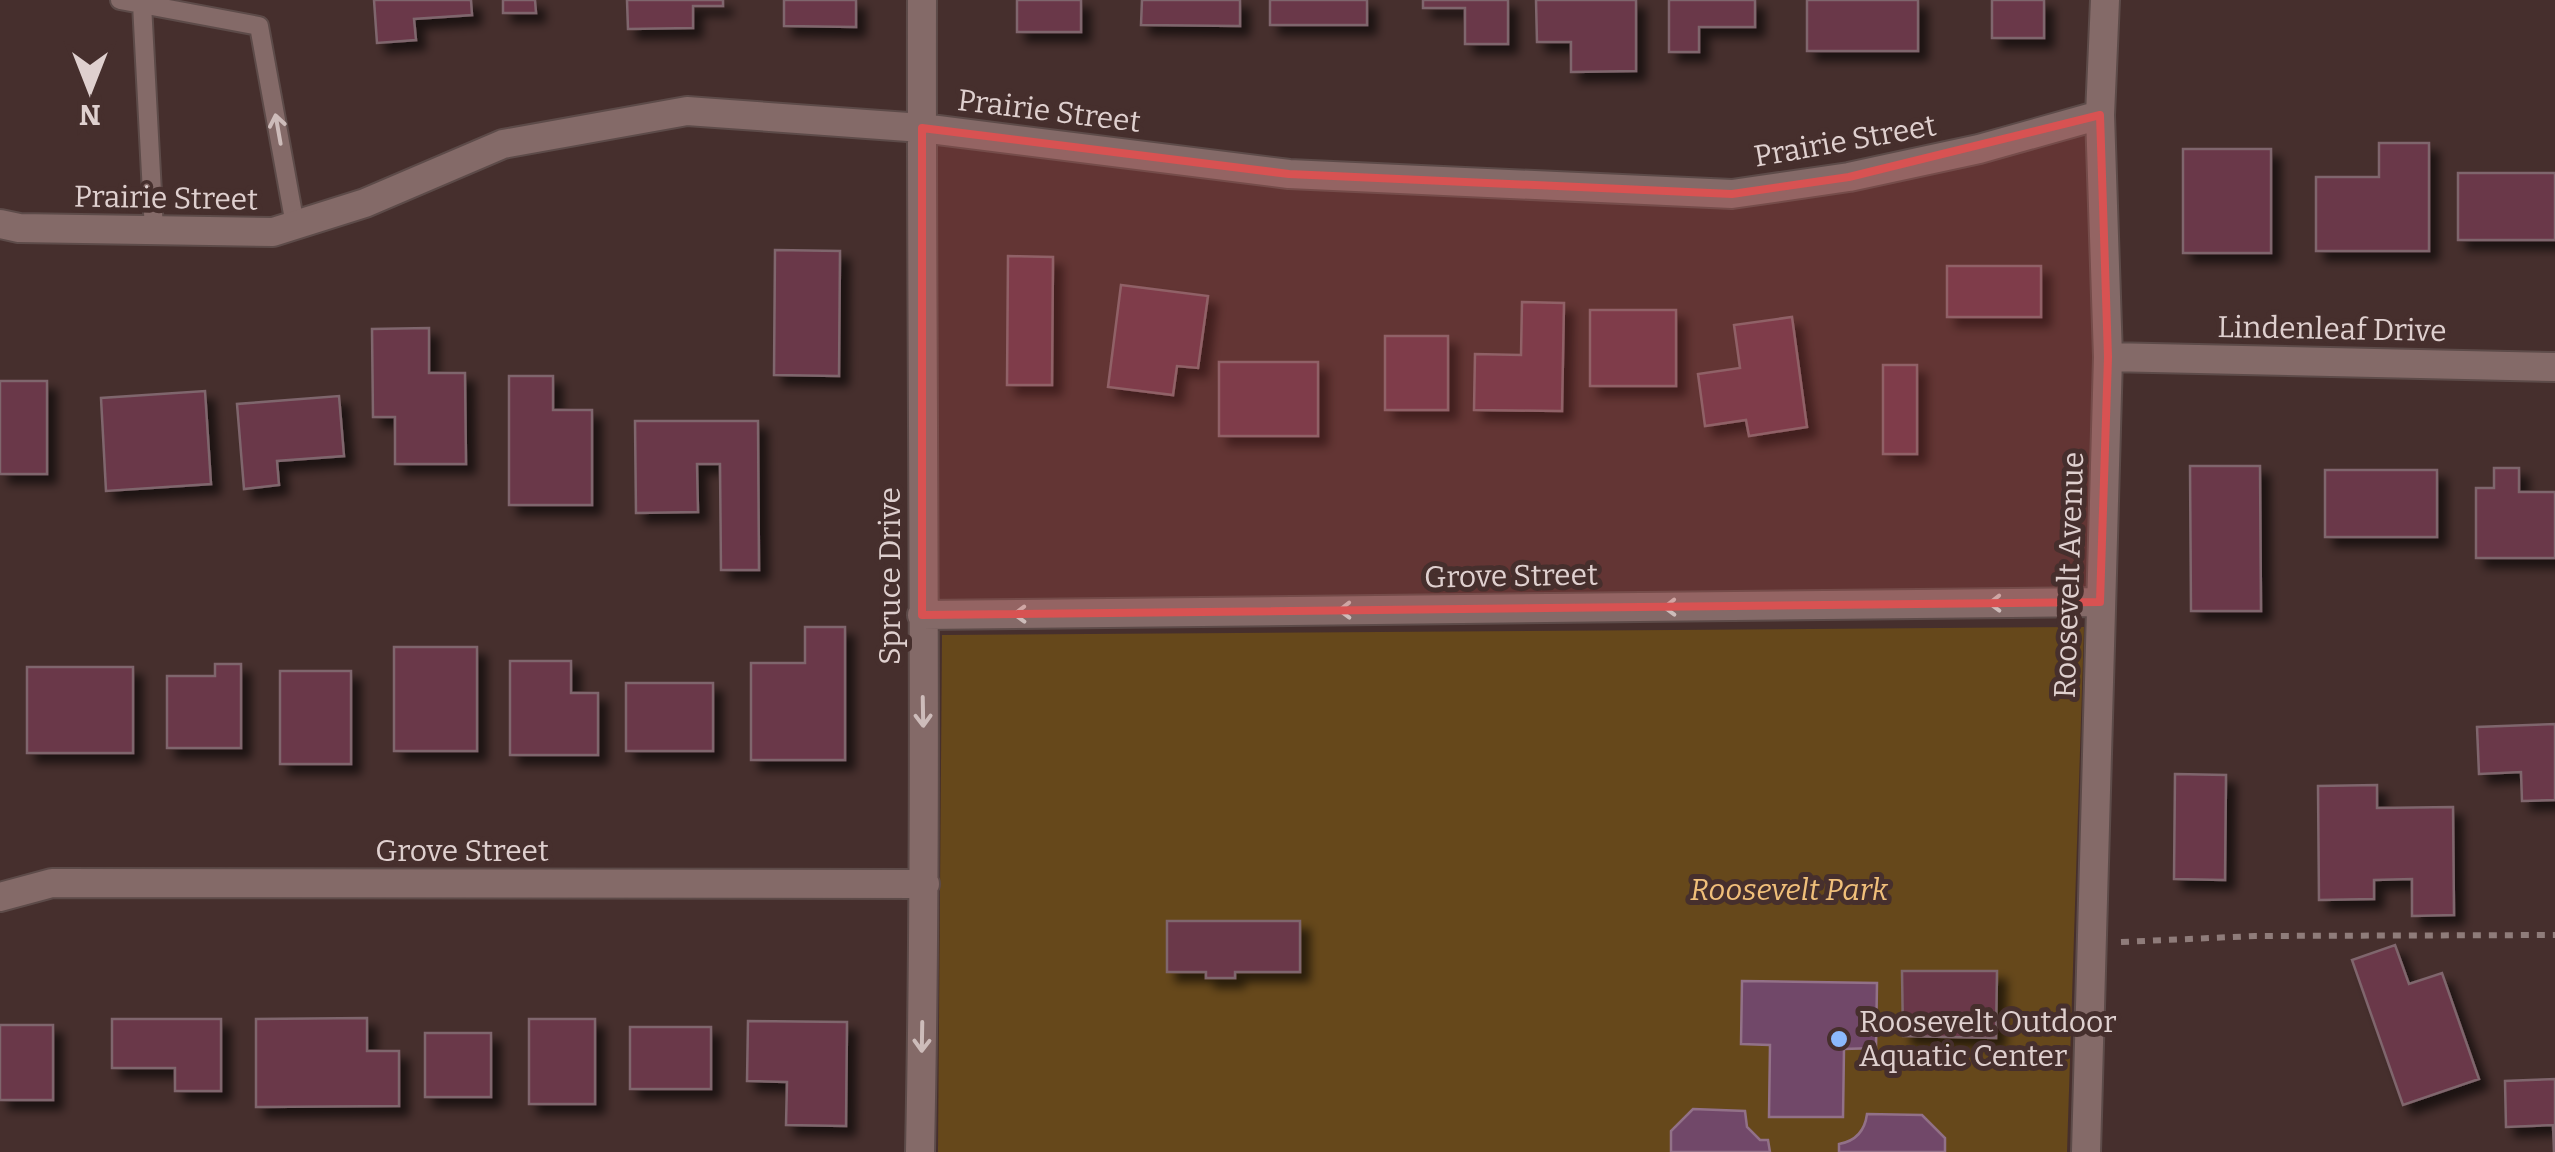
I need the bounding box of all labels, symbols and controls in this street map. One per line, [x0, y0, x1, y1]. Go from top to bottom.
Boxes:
north arrow [40, 40, 140, 140]
street label: Prairie Street [955, 82, 1143, 140]
text: N [79, 98, 101, 131]
street label: Prairie Street [1751, 107, 1939, 175]
one-way arrow [268, 113, 287, 146]
street label: Prairie Street [74, 178, 259, 218]
street label: Lindenleaf Drive [2217, 309, 2447, 349]
street label: Roosevelt Avenue [2047, 451, 2091, 699]
street label: Spruce Drive [872, 487, 908, 665]
street label: Grove Street [1424, 556, 1598, 596]
one-way arrow [1987, 594, 2019, 613]
one-way arrow [1662, 598, 1694, 616]
one-way arrow [1337, 600, 1370, 620]
one-way arrow [1012, 604, 1044, 623]
one-way arrow [914, 696, 932, 728]
street label: Grove Street [375, 833, 549, 869]
park label: Roosevelt Park [1690, 872, 1889, 908]
place label: Roosevelt Outdoor Aquatic Center [1859, 1004, 2117, 1074]
one-way arrow [913, 1021, 932, 1053]
marker: Roosevelt Outdoor Aquatic Center [1828, 1028, 1850, 1050]

